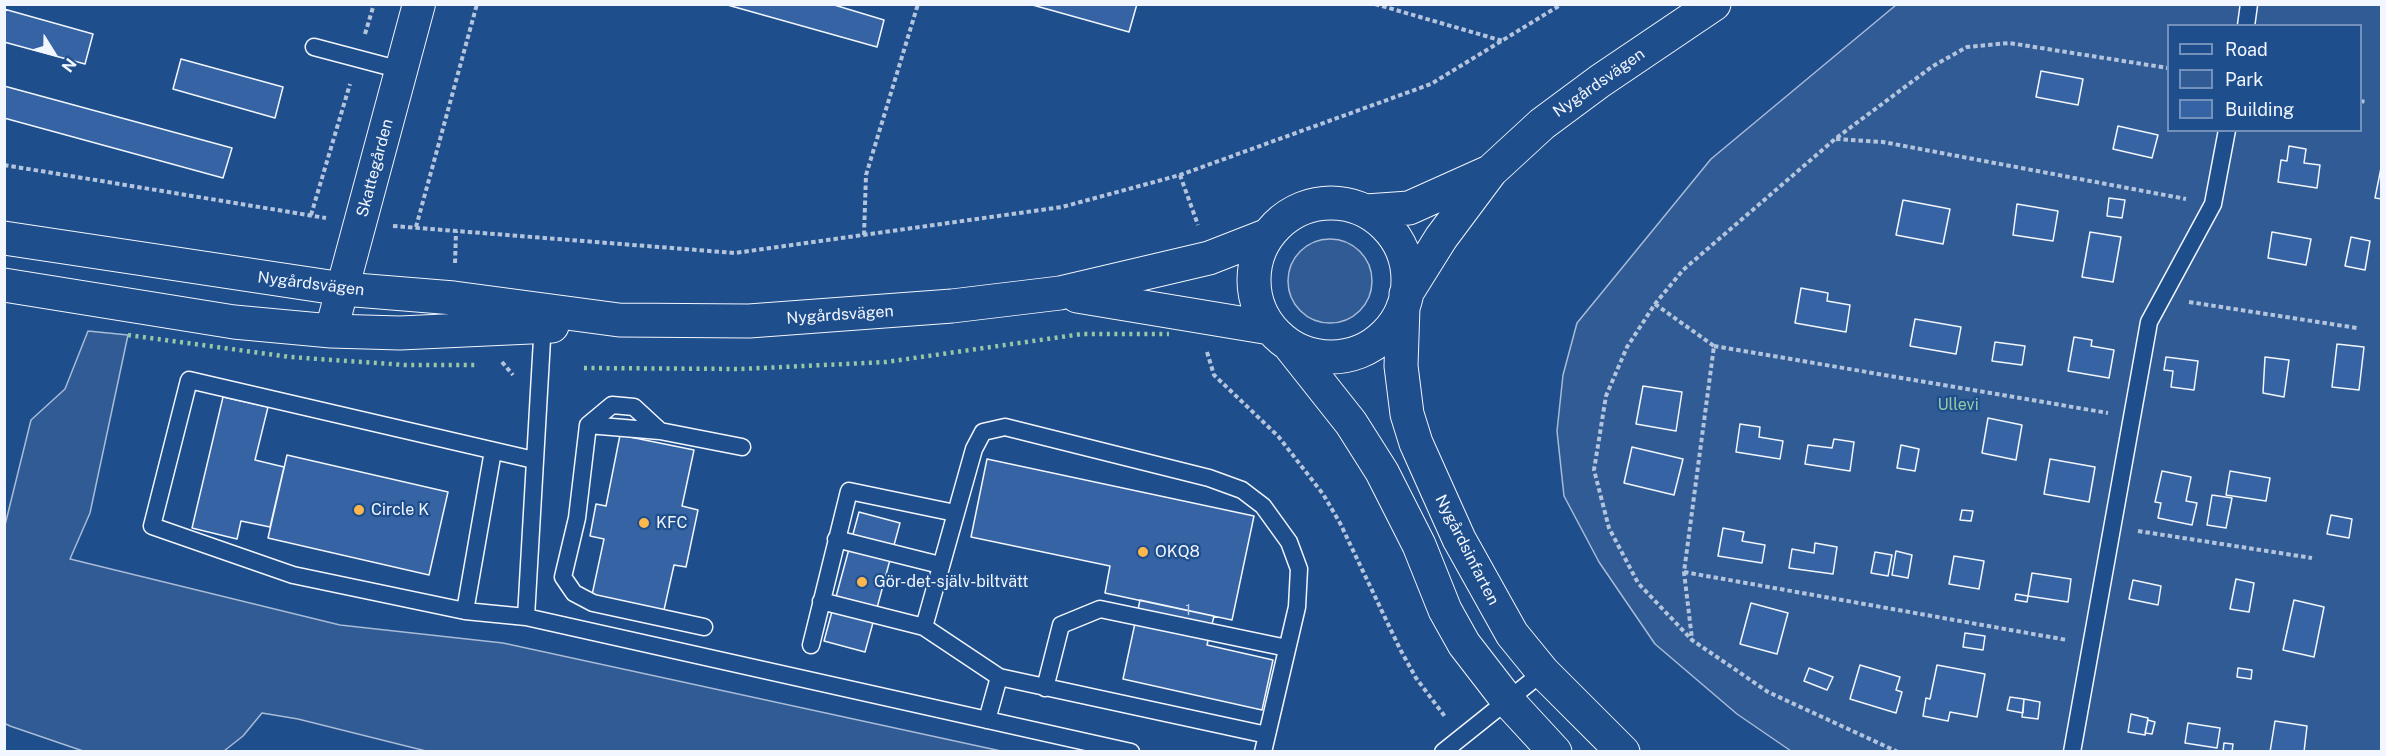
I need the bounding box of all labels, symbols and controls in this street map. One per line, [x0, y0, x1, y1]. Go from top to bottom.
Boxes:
north arrow [24, 24, 84, 84]
legend [2167, 24, 2362, 132]
text: Road [2225, 39, 2268, 60]
street label: Nygårdsvägen [1550, 44, 1648, 122]
text: N [57, 54, 80, 76]
text: Park [2225, 69, 2263, 90]
text: Building [2225, 99, 2294, 120]
street label: Skattegården [353, 117, 397, 219]
street label: Nygårdsvägen [257, 268, 365, 300]
street label: Nygårdsvägen [786, 302, 894, 328]
park label: Ullevi [1937, 395, 1979, 415]
street label: Nygårdsinfarten [1431, 492, 1503, 608]
place label: Circle K [371, 500, 429, 520]
marker: Circle K [352, 503, 366, 517]
place label: KFC [656, 513, 687, 533]
marker: KFC [637, 516, 651, 530]
place label: OKQ8 [1155, 542, 1200, 562]
marker: OKQ8 [1136, 545, 1150, 559]
place label: Gör-det-själv-biltvätt [874, 572, 1028, 592]
marker: Gör-det-själv-biltvätt [855, 575, 869, 589]
house number: 1 [1185, 603, 1191, 619]

